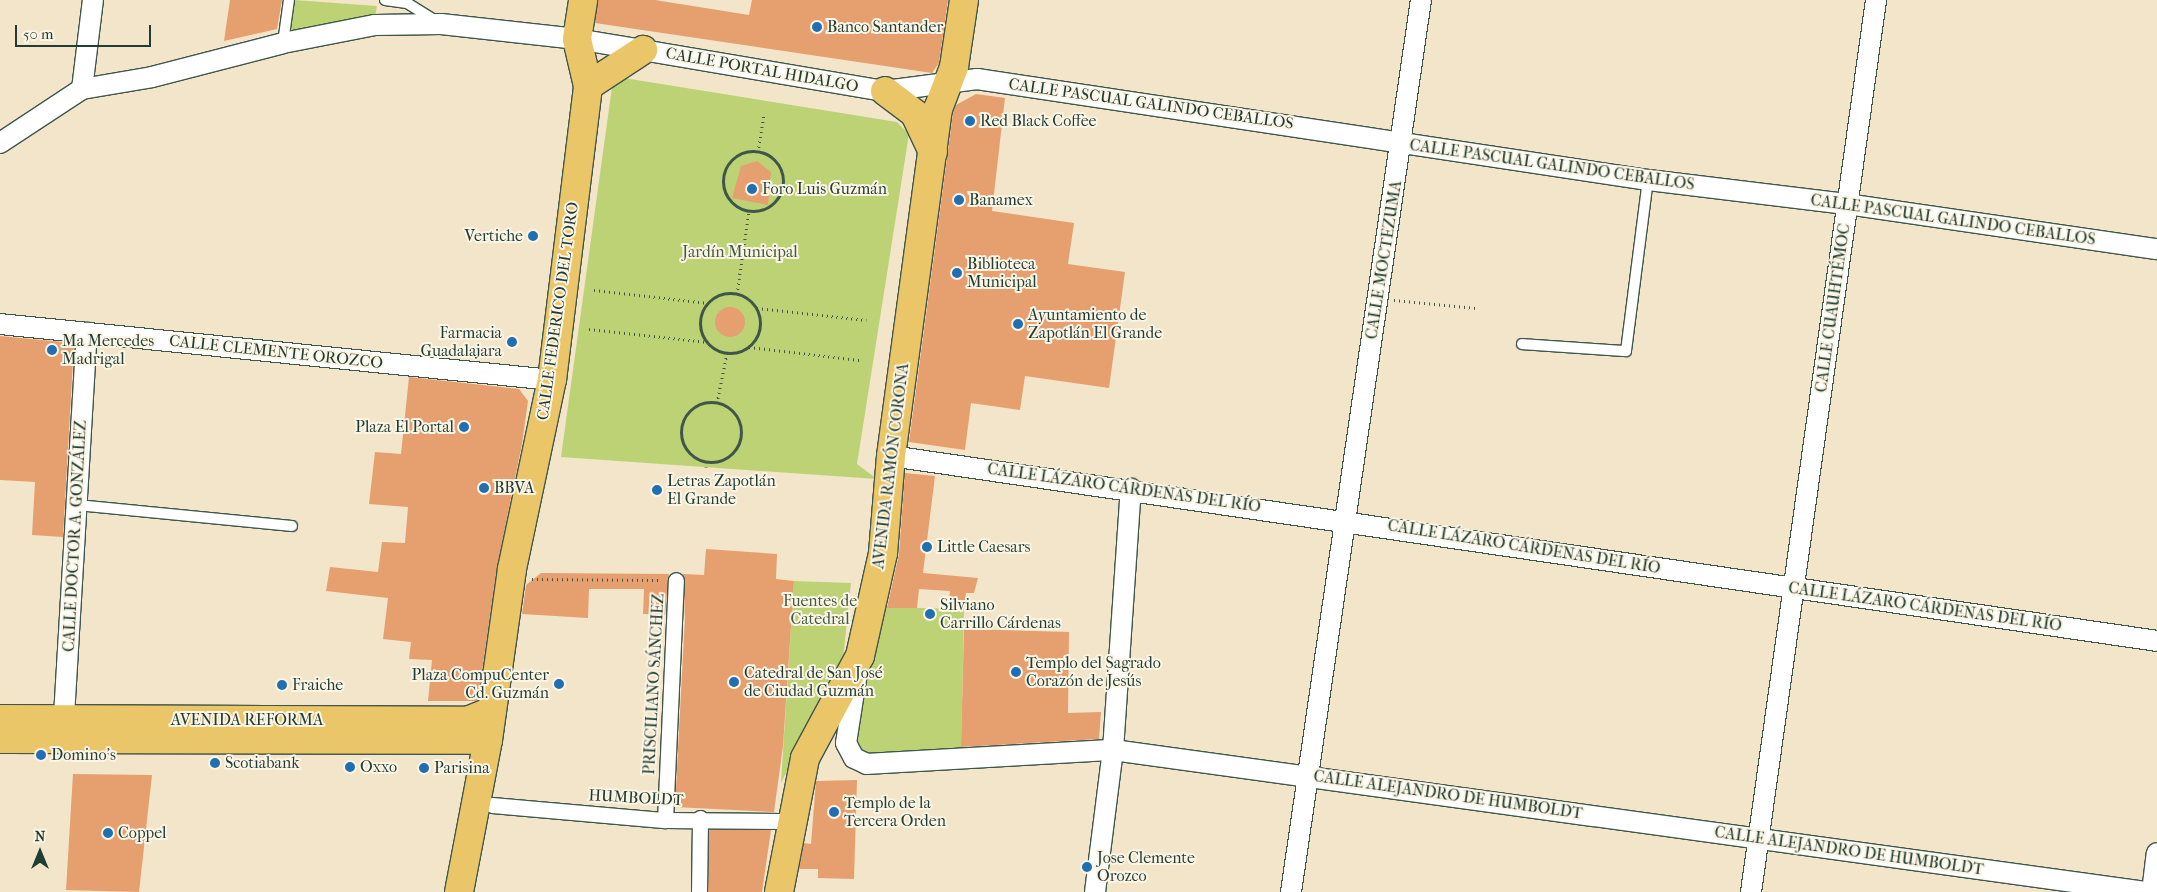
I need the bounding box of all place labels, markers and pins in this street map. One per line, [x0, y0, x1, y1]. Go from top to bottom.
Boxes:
place label: Banco Santander [827, 17, 943, 37]
marker: Banco Santander [811, 21, 823, 33]
place label: Red Black Coffee [980, 111, 1097, 131]
marker: Red Black Coffee [964, 115, 976, 127]
place label: Foro Luis Guzmán [762, 179, 887, 199]
marker: Foro Luis Guzmán [746, 183, 758, 195]
place label: Banamex [969, 190, 1033, 210]
marker: Banamex [953, 194, 965, 206]
place label: Vertiche [465, 226, 523, 246]
marker: Vertiche [527, 230, 539, 242]
place label: Biblioteca Municipal [967, 254, 1037, 292]
marker: Biblioteca Municipal [951, 267, 963, 279]
place label: Ayuntamiento de Zapotlán El Grande [1028, 305, 1162, 343]
marker: Ayuntamiento de Zapotlán El Grande [1012, 318, 1024, 330]
place label: Farmacia Guadalajara [421, 323, 502, 361]
place label: Ma Mercedes Madrigal [62, 331, 154, 369]
marker: Farmacia Guadalajara [506, 336, 518, 348]
marker: Ma Mercedes Madrigal [46, 344, 58, 356]
place label: Plaza El Portal [355, 417, 454, 437]
marker: Plaza El Portal [458, 421, 470, 433]
place label: Letras Zapotlán El Grande [667, 471, 776, 509]
place label: BBVA [494, 478, 534, 498]
marker: BBVA [478, 482, 490, 494]
marker: Letras Zapotlán El Grande [651, 484, 663, 496]
place label: Little Caesars [937, 537, 1030, 557]
marker: Little Caesars [921, 541, 933, 553]
place label: Silviano Carrillo Cárdenas [940, 595, 1061, 633]
marker: Silviano Carrillo Cárdenas [924, 608, 936, 620]
place label: Templo del Sagrado Corazón de Jesús [1026, 653, 1161, 691]
place label: Catedral de San José de Ciudad Guzmán [744, 663, 883, 701]
place label: Plaza CompuCenter Cd. Guzmán [412, 665, 549, 703]
marker: Templo del Sagrado Corazón de Jesús [1010, 666, 1022, 678]
place label: Fraiche [292, 675, 343, 695]
marker: Catedral de San José de Ciudad Guzmán [728, 676, 740, 688]
marker: Plaza CompuCenter Cd. Guzmán [553, 678, 565, 690]
marker: Fraiche [276, 679, 288, 691]
place label: Domino's [51, 745, 116, 765]
marker: Domino's [35, 749, 47, 761]
place label: Scotiabank [225, 753, 300, 773]
marker: Scotiabank [209, 757, 221, 769]
place label: Oxxo [360, 757, 397, 777]
place label: Parisina [434, 758, 490, 778]
marker: Oxxo [344, 761, 356, 773]
marker: Parisina [418, 762, 430, 774]
place label: Templo de la Tercera Orden [844, 793, 946, 831]
marker: Templo de la Tercera Orden [828, 806, 840, 818]
place label: Coppel [118, 823, 167, 843]
marker: Coppel [102, 827, 114, 839]
place label: Jose Clemente Orozco [1097, 848, 1195, 886]
marker: Jose Clemente Orozco [1081, 861, 1093, 873]

